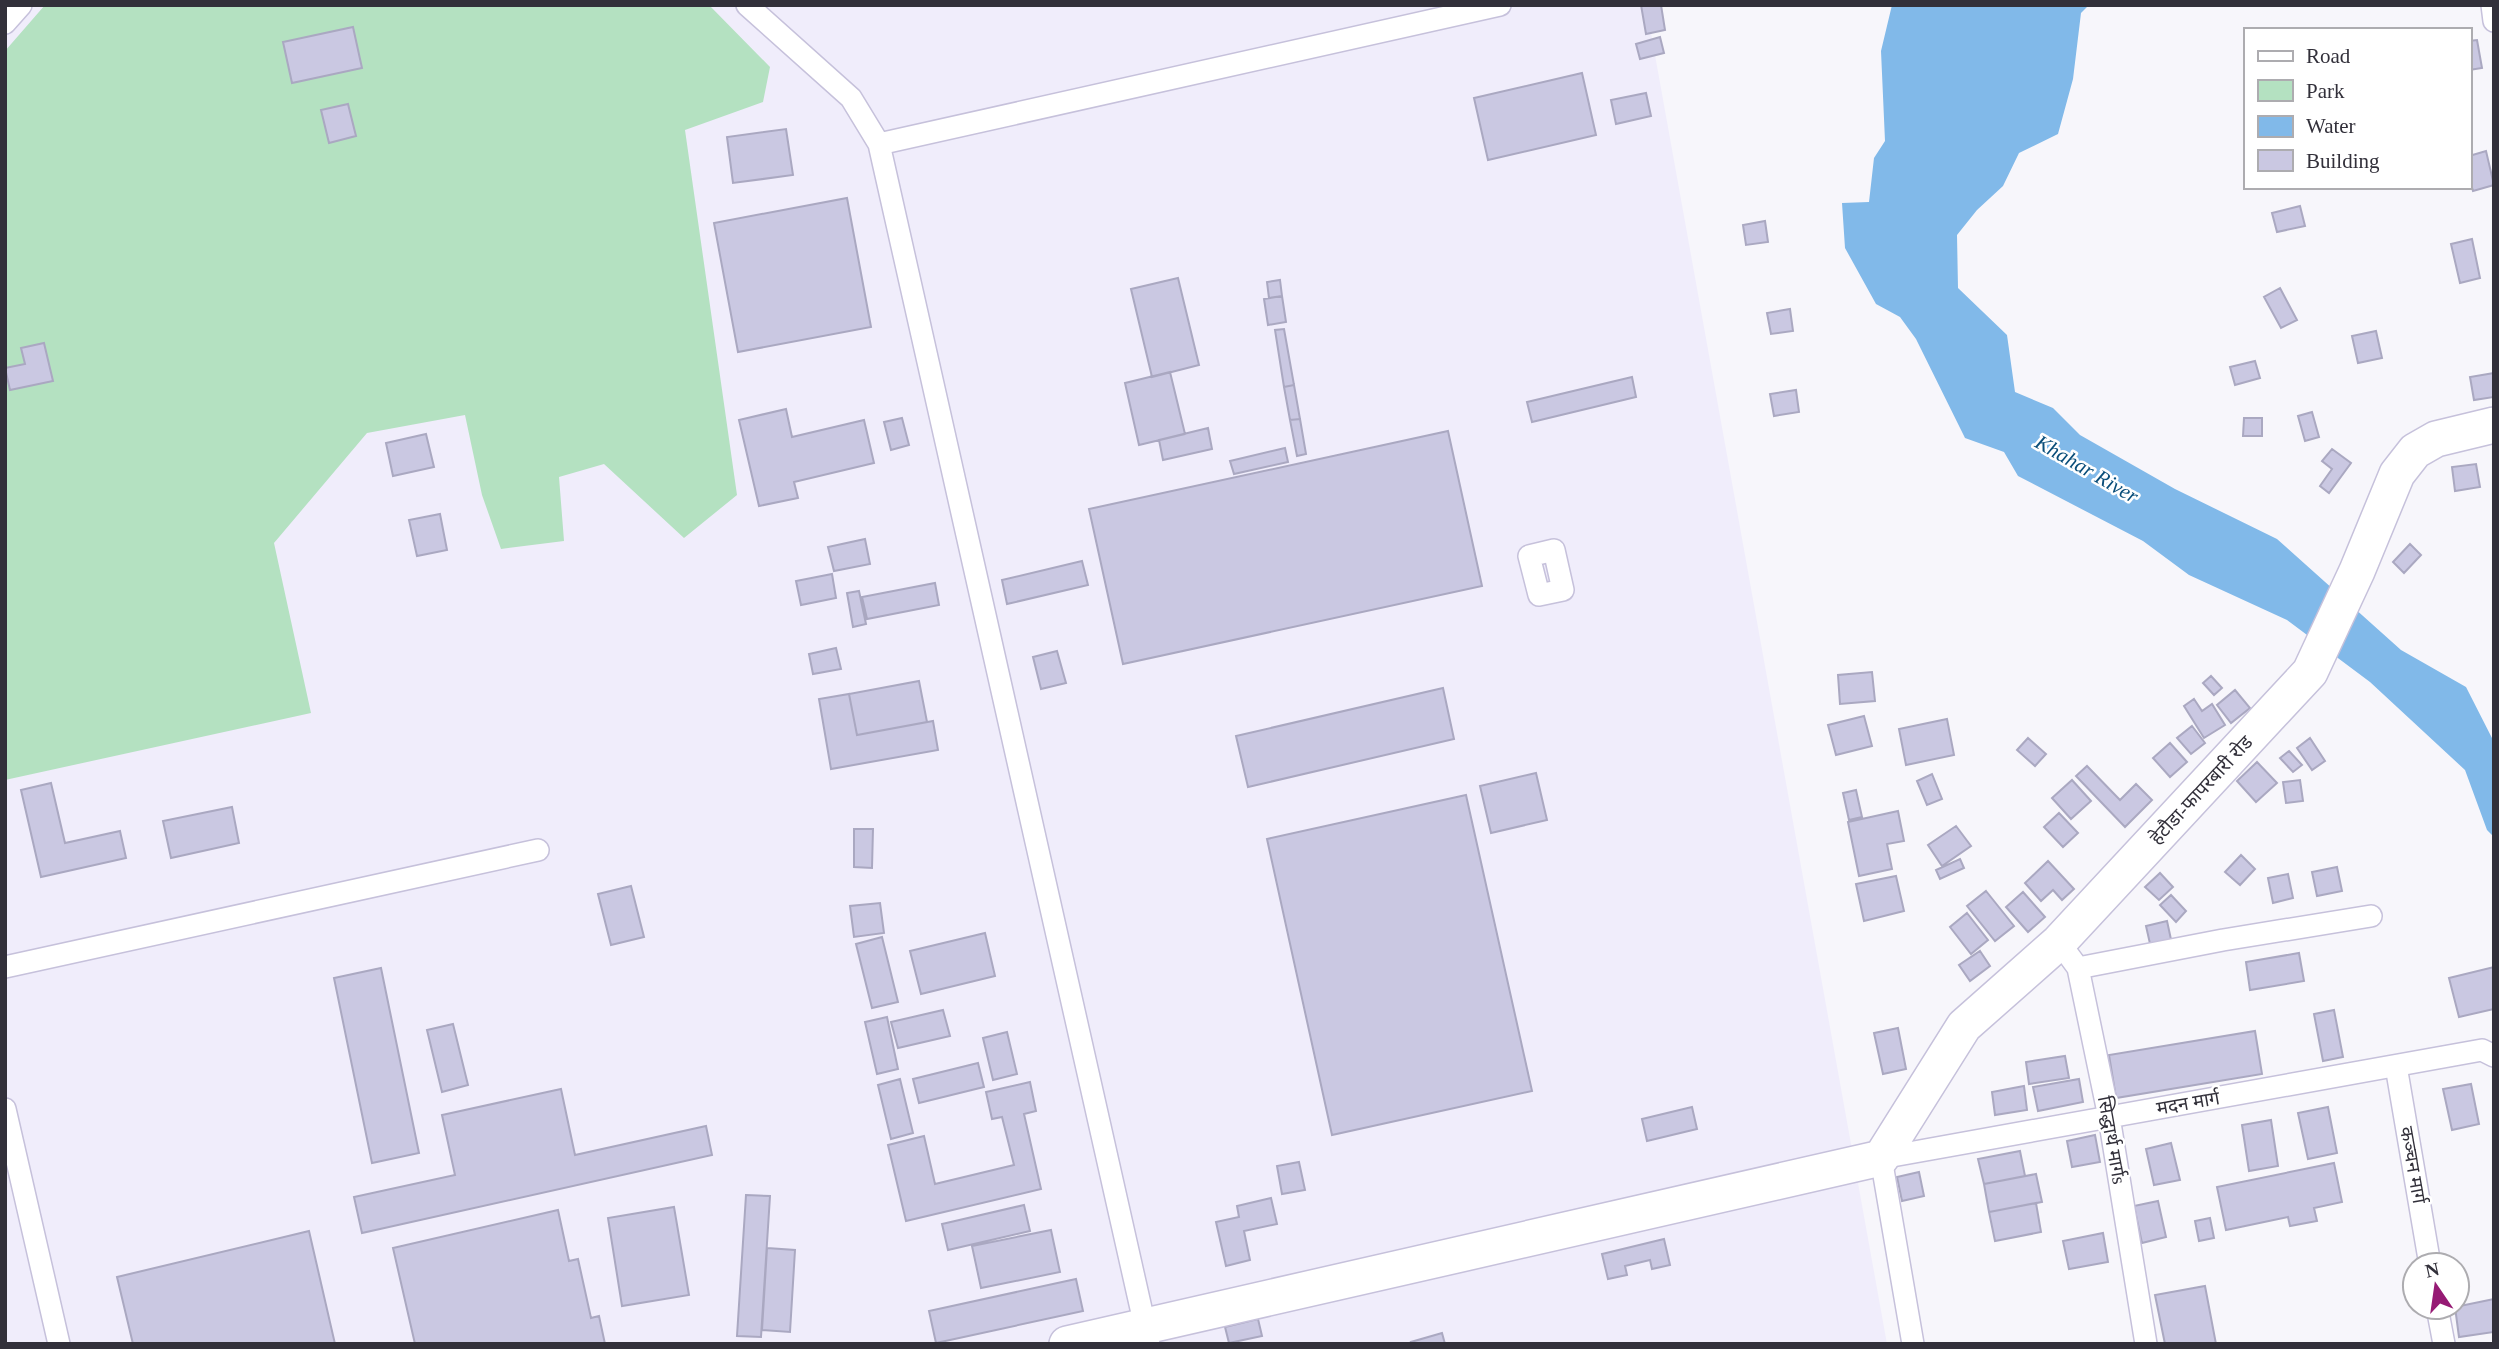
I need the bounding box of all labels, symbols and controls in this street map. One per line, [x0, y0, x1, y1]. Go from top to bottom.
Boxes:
legend [2244, 28, 2471, 189]
text: Road [2306, 44, 2351, 68]
text: Park [2306, 79, 2345, 103]
text: Water [2306, 114, 2356, 138]
text: Building [2306, 149, 2380, 173]
water label: Khahar River [2030, 429, 2143, 509]
street label: हेटौडा-फापरबारी रोड [2145, 730, 2257, 848]
street label: मदन मार्ग [2155, 1086, 2222, 1119]
street label: सिद्धार्थ मार्गs [2094, 1094, 2131, 1186]
street label: कञ्चन मार्ग [2396, 1125, 2431, 1206]
north arrow [2401, 1251, 2471, 1321]
text: N [2423, 1258, 2442, 1282]

